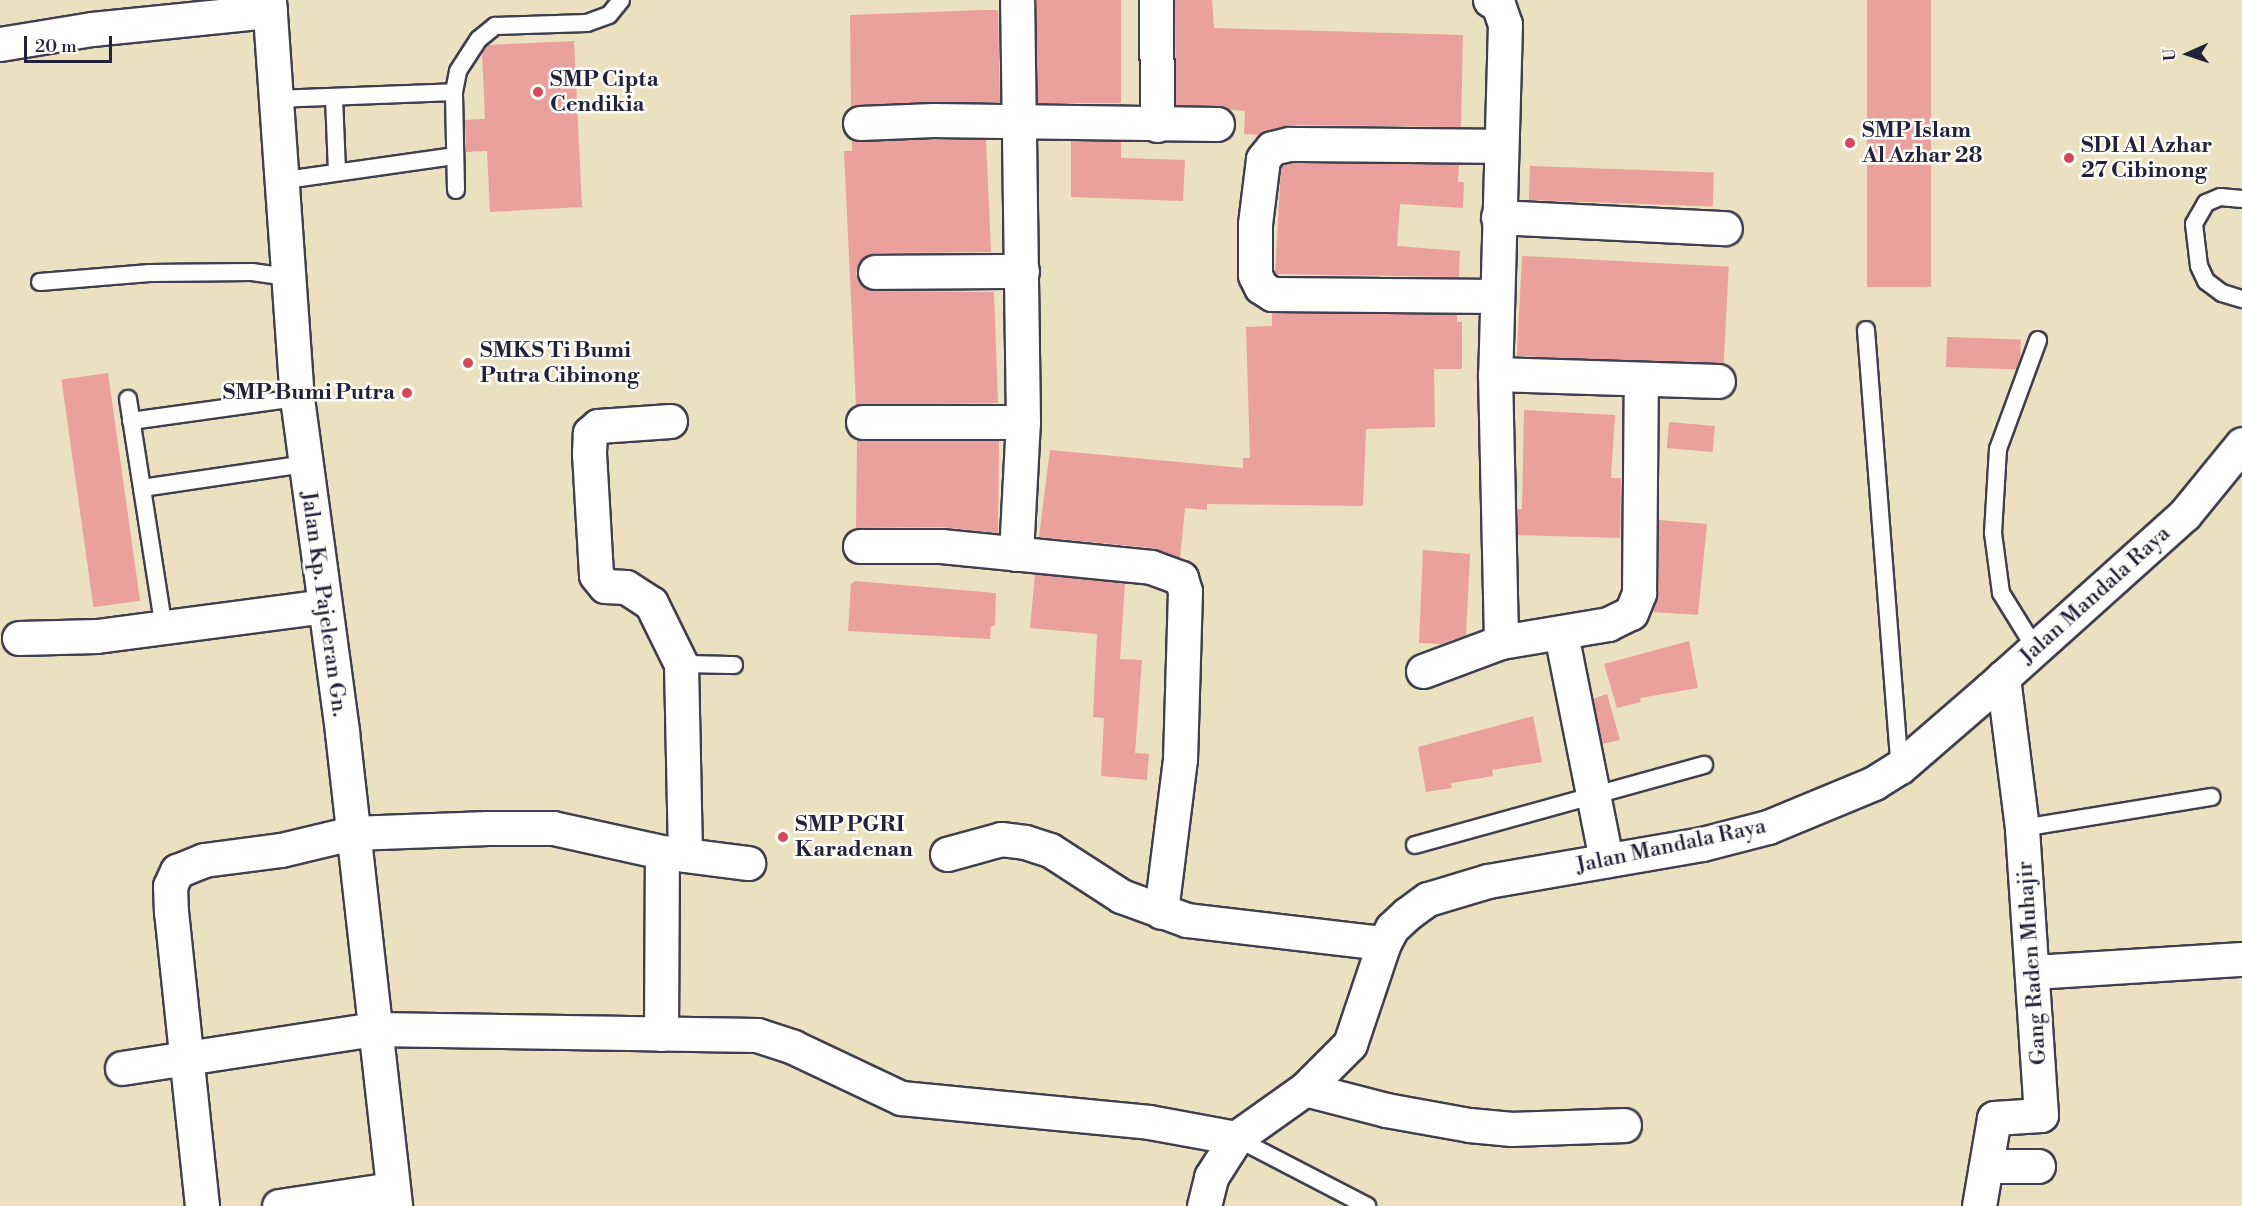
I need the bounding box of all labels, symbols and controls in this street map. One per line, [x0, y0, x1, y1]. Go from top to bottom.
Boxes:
scale bar [27, 24, 116, 62]
north arrow [2158, 24, 2218, 84]
text: 20 m [35, 35, 77, 58]
text: U [2160, 48, 2180, 62]
place label: SMP Cipta Cendikia [550, 66, 659, 118]
marker: SMP Cipta Cendikia [531, 85, 545, 99]
place label: SMP Islam Al Azhar 28 [1862, 117, 1983, 168]
place label: SDI Al Azhar 27 Cibinong [2081, 132, 2212, 184]
marker: SMP Islam Al Azhar 28 [1843, 136, 1857, 150]
marker: SDI Al Azhar 27 Cibinong [2062, 151, 2076, 165]
place label: SMKS Ti Bumi Putra Cibinong [480, 337, 639, 388]
marker: SMKS Ti Bumi Putra Cibinong [461, 356, 475, 370]
place label: SMP Bumi Putra [223, 380, 395, 406]
marker: SMP Bumi Putra [400, 386, 414, 400]
street label: Jalan Kp. Pajeleran Gn. [295, 490, 353, 718]
street label: Jalan Mandala Raya [2014, 520, 2176, 670]
place label: SMP PGRI Karadenan [795, 811, 913, 862]
street label: Jalan Mandala Raya [1574, 813, 1768, 879]
marker: SMP PGRI Karadenan [776, 830, 790, 844]
street label: Gang Raden Muhajir [2012, 860, 2052, 1066]

